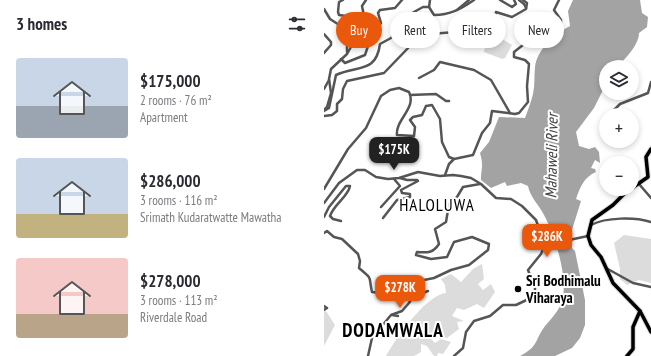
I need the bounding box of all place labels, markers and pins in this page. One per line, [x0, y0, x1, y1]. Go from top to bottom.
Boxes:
pin: $175K [366, 137, 422, 171]
pin: $286K [519, 224, 575, 258]
place label: Sri Bodhimalu Viharaya [525, 271, 601, 307]
pin: $278K [372, 275, 428, 309]
marker: Sri Bodhimalu Viharaya [513, 284, 523, 294]

